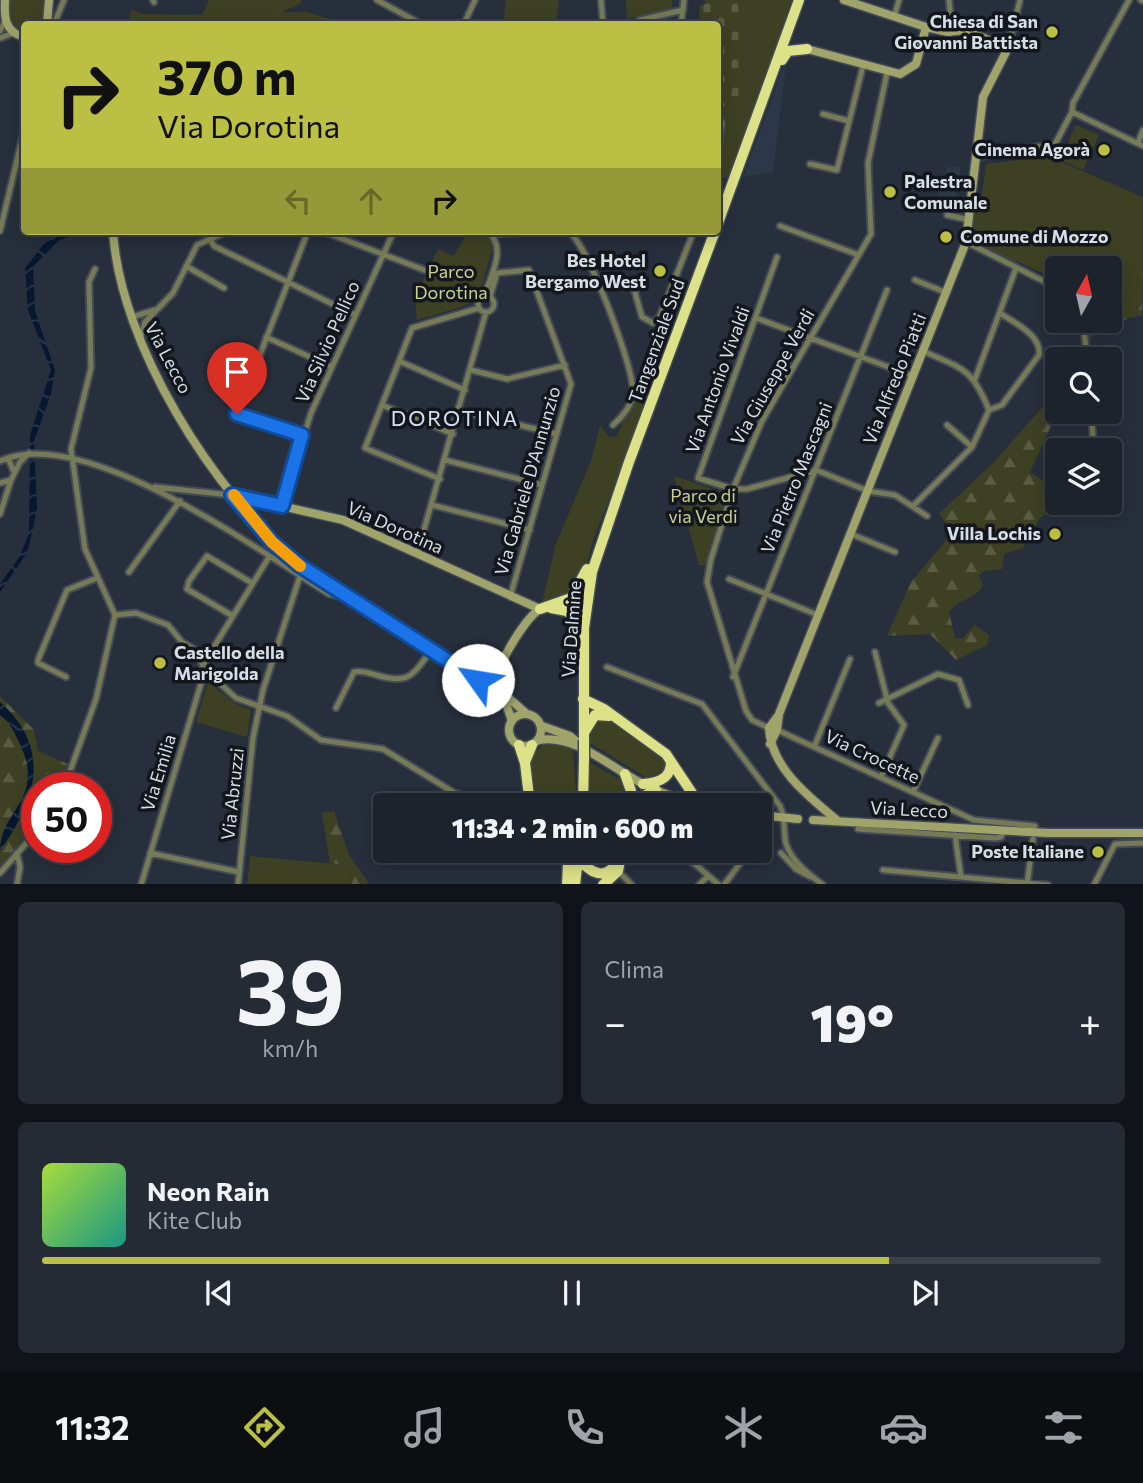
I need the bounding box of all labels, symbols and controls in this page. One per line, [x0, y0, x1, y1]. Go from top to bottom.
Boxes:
place label: Chiesa di San Giovanni Battista [894, 10, 1038, 53]
marker: Chiesa di San Giovanni Battista [1044, 24, 1060, 40]
text: 370 m [157, 45, 296, 105]
icon: right [42, 49, 133, 140]
text: Via Dorotina [157, 105, 340, 145]
place label: Cinema Agorà [975, 138, 1090, 160]
marker: Cinema Agorà [1096, 142, 1112, 158]
place label: Palestra Comunale [904, 170, 987, 213]
icon: left [279, 182, 317, 220]
icon: ahead [352, 182, 390, 220]
icon: right [425, 182, 463, 220]
marker: Palestra Comunale [882, 184, 898, 200]
place label: Comune di Mozzo [960, 225, 1109, 247]
marker: Comune di Mozzo [938, 229, 954, 245]
place label: Bes Hotel Bergamo West [525, 249, 646, 292]
north arrow [1045, 256, 1122, 332]
map controls [1045, 256, 1122, 515]
park label: Parco Dorotina [414, 260, 488, 303]
marker: Bes Hotel Bergamo West [652, 263, 668, 279]
street label: Tangenziale Sud [623, 276, 689, 406]
street label: Via Silvio Pellico [290, 277, 364, 406]
street label: Via Antonio Vivaldi [680, 303, 754, 456]
street label: Via Giuseppe Verdi [726, 305, 819, 448]
street label: Via Alfredo Piatti [858, 310, 930, 447]
street label: Via Lecco [141, 318, 197, 397]
pin [207, 342, 267, 414]
button: search [1045, 347, 1122, 424]
icon: arrive [218, 353, 256, 391]
street label: Via Gabriele D'Annunzio [490, 384, 565, 578]
street label: Via Pietro Mascagni [756, 399, 836, 557]
district label: DOROTINA [391, 405, 519, 430]
button: layers [1045, 438, 1122, 515]
park label: Parco di via Verdi [668, 484, 738, 527]
street label: Via Dorotina [344, 496, 447, 558]
place label: Villa Lochis [947, 522, 1041, 544]
marker: Villa Lochis [1047, 526, 1063, 542]
street label: Via Dalmine [557, 580, 585, 678]
place label: Castello della Marigolda [174, 641, 284, 684]
position arrow [441, 643, 515, 717]
marker: Castello della Marigolda [152, 655, 168, 671]
street label: Via Crocette [821, 725, 923, 788]
street label: Via Emilia [136, 731, 180, 814]
street label: Via Abruzzi [216, 747, 248, 841]
speed limit sign: 50 [21, 772, 112, 863]
street label: Via Lecco [869, 796, 949, 822]
text: 11:34 · 2 min · 600 m [452, 812, 693, 843]
place label: Poste Italiane [971, 840, 1084, 862]
marker: Poste Italiane [1090, 844, 1106, 860]
text: 39 [236, 932, 345, 1044]
text: Clima [605, 955, 664, 983]
text: 19° [811, 989, 894, 1053]
text: − [605, 998, 626, 1045]
text: + [1079, 998, 1101, 1045]
text: km/h [262, 1034, 318, 1062]
text: Neon Rain [147, 1175, 270, 1206]
text: Kite Club [147, 1206, 242, 1234]
icon: previous [200, 1274, 238, 1312]
icon: pause [553, 1274, 591, 1312]
icon: next [906, 1274, 944, 1312]
icon: directions [240, 1403, 289, 1452]
icon: music [400, 1403, 449, 1452]
icon: phone [560, 1403, 609, 1452]
icon: climate [719, 1403, 768, 1452]
icon: car [879, 1403, 928, 1452]
icon: filters [1039, 1403, 1088, 1452]
text: 11:32 [55, 1407, 129, 1447]

